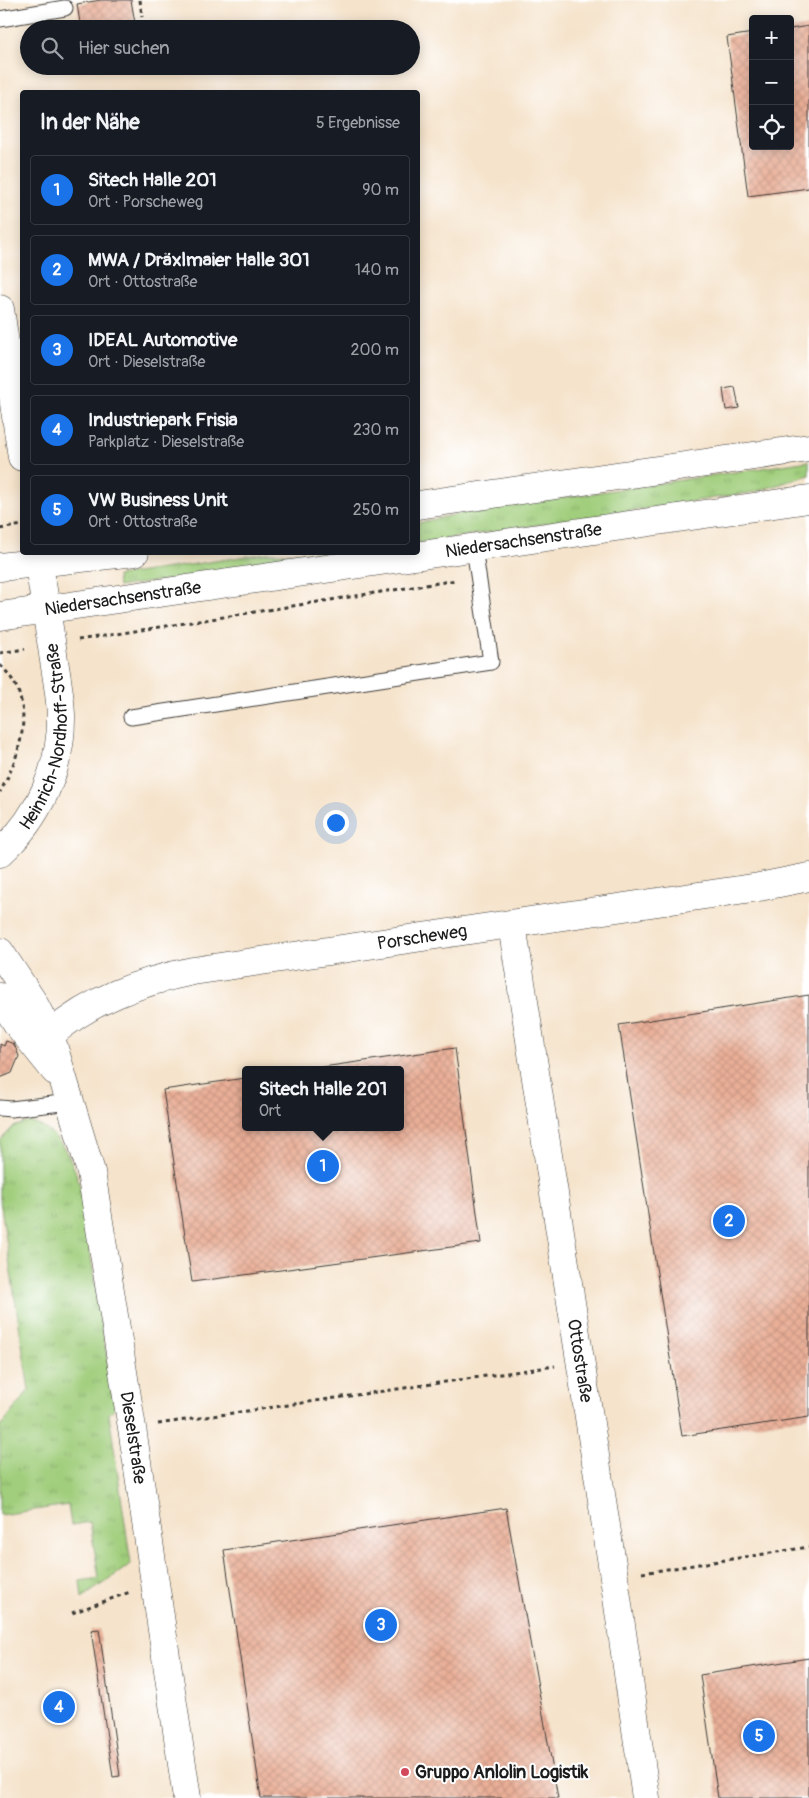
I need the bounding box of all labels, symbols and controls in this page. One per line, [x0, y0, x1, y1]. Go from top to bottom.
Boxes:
map controls [749, 15, 794, 150]
button: + [749, 15, 794, 60]
search box [20, 20, 420, 75]
icon: search [38, 34, 66, 62]
text: Hier suchen [78, 36, 170, 60]
button: − [749, 60, 794, 105]
button: locate [749, 105, 794, 150]
text: In der Nähe [40, 109, 140, 136]
text: 5 Ergebnisse [316, 113, 400, 133]
text: Sitech Halle 201 [88, 168, 217, 192]
text: 1 [54, 180, 60, 200]
text: 90 m [362, 180, 399, 200]
text: Ort · Porscheweg [88, 192, 203, 212]
text: MWA / Dräxlmaier Halle 301 [88, 248, 310, 272]
text: 2 [53, 260, 61, 280]
text: 140 m [355, 260, 399, 280]
text: Ort · Ottostraße [88, 272, 197, 292]
text: IDEAL Automotive [88, 328, 237, 352]
text: 3 [53, 340, 61, 360]
text: 200 m [351, 340, 399, 360]
text: Ort · Dieselstraße [88, 352, 205, 372]
text: Industriepark Frisia [88, 408, 238, 432]
text: 4 [52, 420, 62, 440]
text: 230 m [353, 420, 399, 440]
text: Parkplatz · Dieselstraße [88, 432, 244, 452]
text: VW Business Unit [88, 488, 228, 512]
text: 5 [53, 500, 61, 520]
text: 250 m [353, 500, 399, 520]
text: Ort · Ottostraße [88, 512, 197, 532]
street label: Niedersachsenstraße [444, 518, 603, 563]
street label: Niedersachsenstraße [43, 576, 203, 621]
street label: Heinrich-Nordhoff-Straße [14, 642, 73, 835]
your location [323, 810, 349, 836]
street label: Porscheweg [376, 919, 469, 956]
popup [242, 1066, 404, 1131]
text: Sitech Halle 201 [259, 1077, 387, 1101]
text: Ort [259, 1101, 281, 1121]
pin: 1 [307, 1147, 339, 1185]
pin: 2 [713, 1202, 745, 1240]
street label: Ottostraße [562, 1317, 598, 1404]
street label: Dieselstraße [114, 1390, 151, 1486]
pin: 3 [365, 1606, 397, 1644]
pin: 4 [43, 1688, 75, 1726]
pin: 5 [743, 1717, 775, 1755]
place label: Gruppo Anlolin Logistik [415, 1761, 589, 1784]
marker: Gruppo Anlolin Logistik [399, 1766, 411, 1778]

